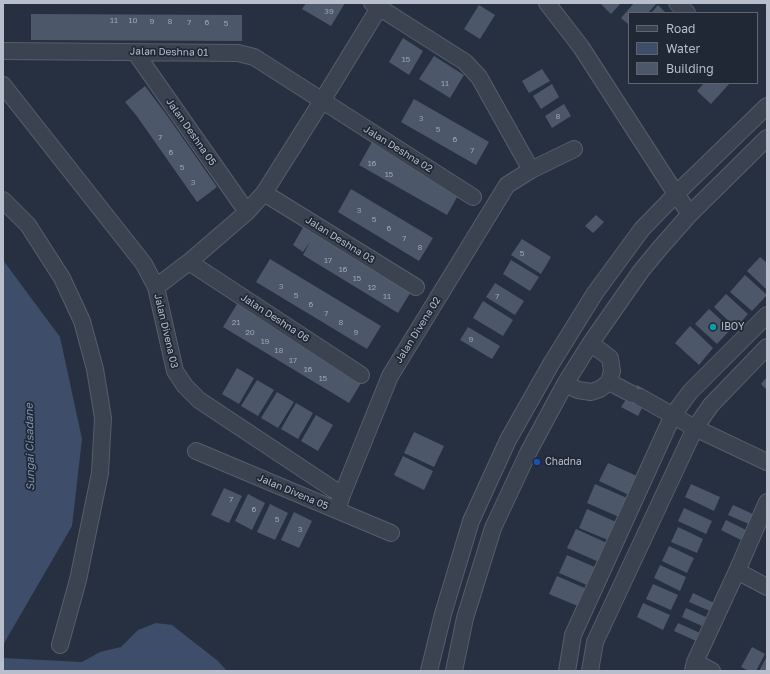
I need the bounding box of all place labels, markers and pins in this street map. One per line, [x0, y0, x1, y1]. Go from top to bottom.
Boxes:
place label: IBOY [721, 321, 744, 333]
marker: IBOY [708, 322, 718, 332]
place label: Chadna [545, 456, 582, 468]
marker: Chadna [532, 457, 542, 467]

